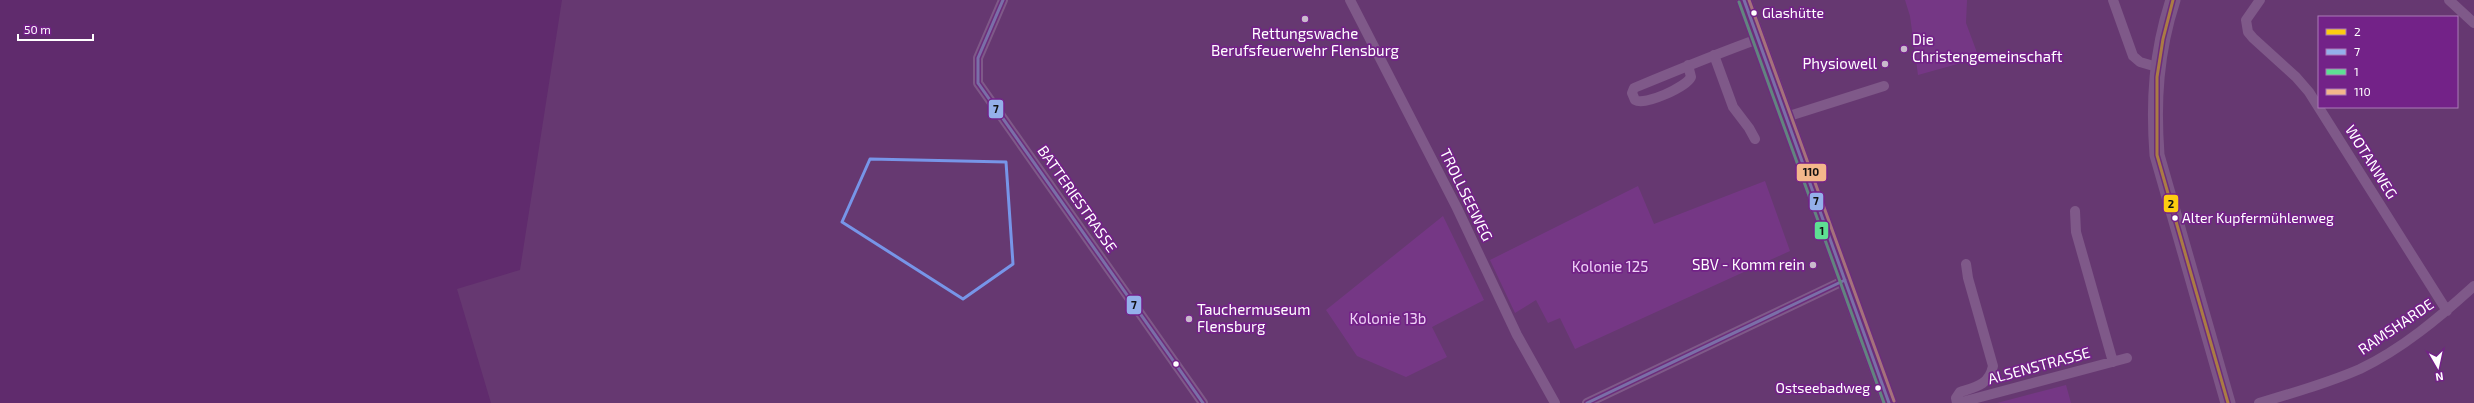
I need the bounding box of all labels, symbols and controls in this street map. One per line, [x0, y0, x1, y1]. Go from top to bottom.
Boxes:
place label: Glashütte [1762, 4, 1824, 21]
marker: Glashütte [1749, 8, 1759, 18]
marker: Rettungswache Berufsfeuerwehr Flensburg [1300, 14, 1310, 24]
scale bar [18, 16, 93, 42]
legend [2318, 16, 2458, 108]
text: 50 m [24, 22, 51, 36]
place label: Rettungswache Berufsfeuerwehr Flensburg [1211, 24, 1400, 59]
text: 2 [2354, 24, 2361, 38]
place label: Die Christengemeinschaft [1912, 30, 2063, 65]
marker: Die Christengemeinschaft [1899, 44, 1909, 54]
text: 7 [2354, 44, 2360, 58]
place label: Physiowell [1802, 54, 1878, 72]
marker: Physiowell [1880, 59, 1890, 69]
text: 1 [2354, 64, 2359, 78]
text: 110 [2354, 84, 2371, 98]
line badge: 7 [988, 99, 1004, 119]
text: 7 [993, 102, 999, 115]
street label: WOTANWEG [2342, 121, 2402, 202]
street label: BATTERIESTRASSE [1034, 142, 1121, 255]
street label: TROLLSEEWEG [1437, 145, 1497, 244]
line badge: 110 [1796, 163, 1827, 182]
text: 110 [1803, 165, 1819, 178]
line badge: 7 [1809, 192, 1824, 211]
text: 7 [1813, 194, 1819, 207]
line badge: 2 [2163, 194, 2179, 213]
text: 2 [2168, 197, 2174, 210]
place label: Alter Kupfermühlenweg [2182, 209, 2334, 226]
marker: Alter Kupfermühlenweg [2170, 213, 2180, 223]
line badge: 1 [1814, 221, 1829, 240]
text: 1 [1820, 224, 1824, 237]
place label: SBV - Komm rein [1692, 255, 1805, 273]
park label: Kolonie 125 [1572, 257, 1648, 275]
marker: SBV - Komm rein [1808, 260, 1818, 270]
street label: RAMSHARDE [2354, 294, 2437, 358]
line badge: 7 [1126, 295, 1142, 315]
text: 7 [1131, 298, 1137, 311]
place label: Tauchermuseum Flensburg [1197, 300, 1310, 335]
park label: Kolonie 13b [1350, 309, 1426, 327]
marker: Tauchermuseum Flensburg [1184, 314, 1194, 324]
street label: ALSENSTRASSE [1986, 343, 2092, 387]
north arrow [2418, 347, 2458, 387]
unlabelled marker [1171, 359, 1181, 369]
text: N [2435, 370, 2445, 384]
place label: Ostseebadweg [1776, 379, 1870, 396]
marker: Ostseebadweg [1873, 383, 1883, 393]

